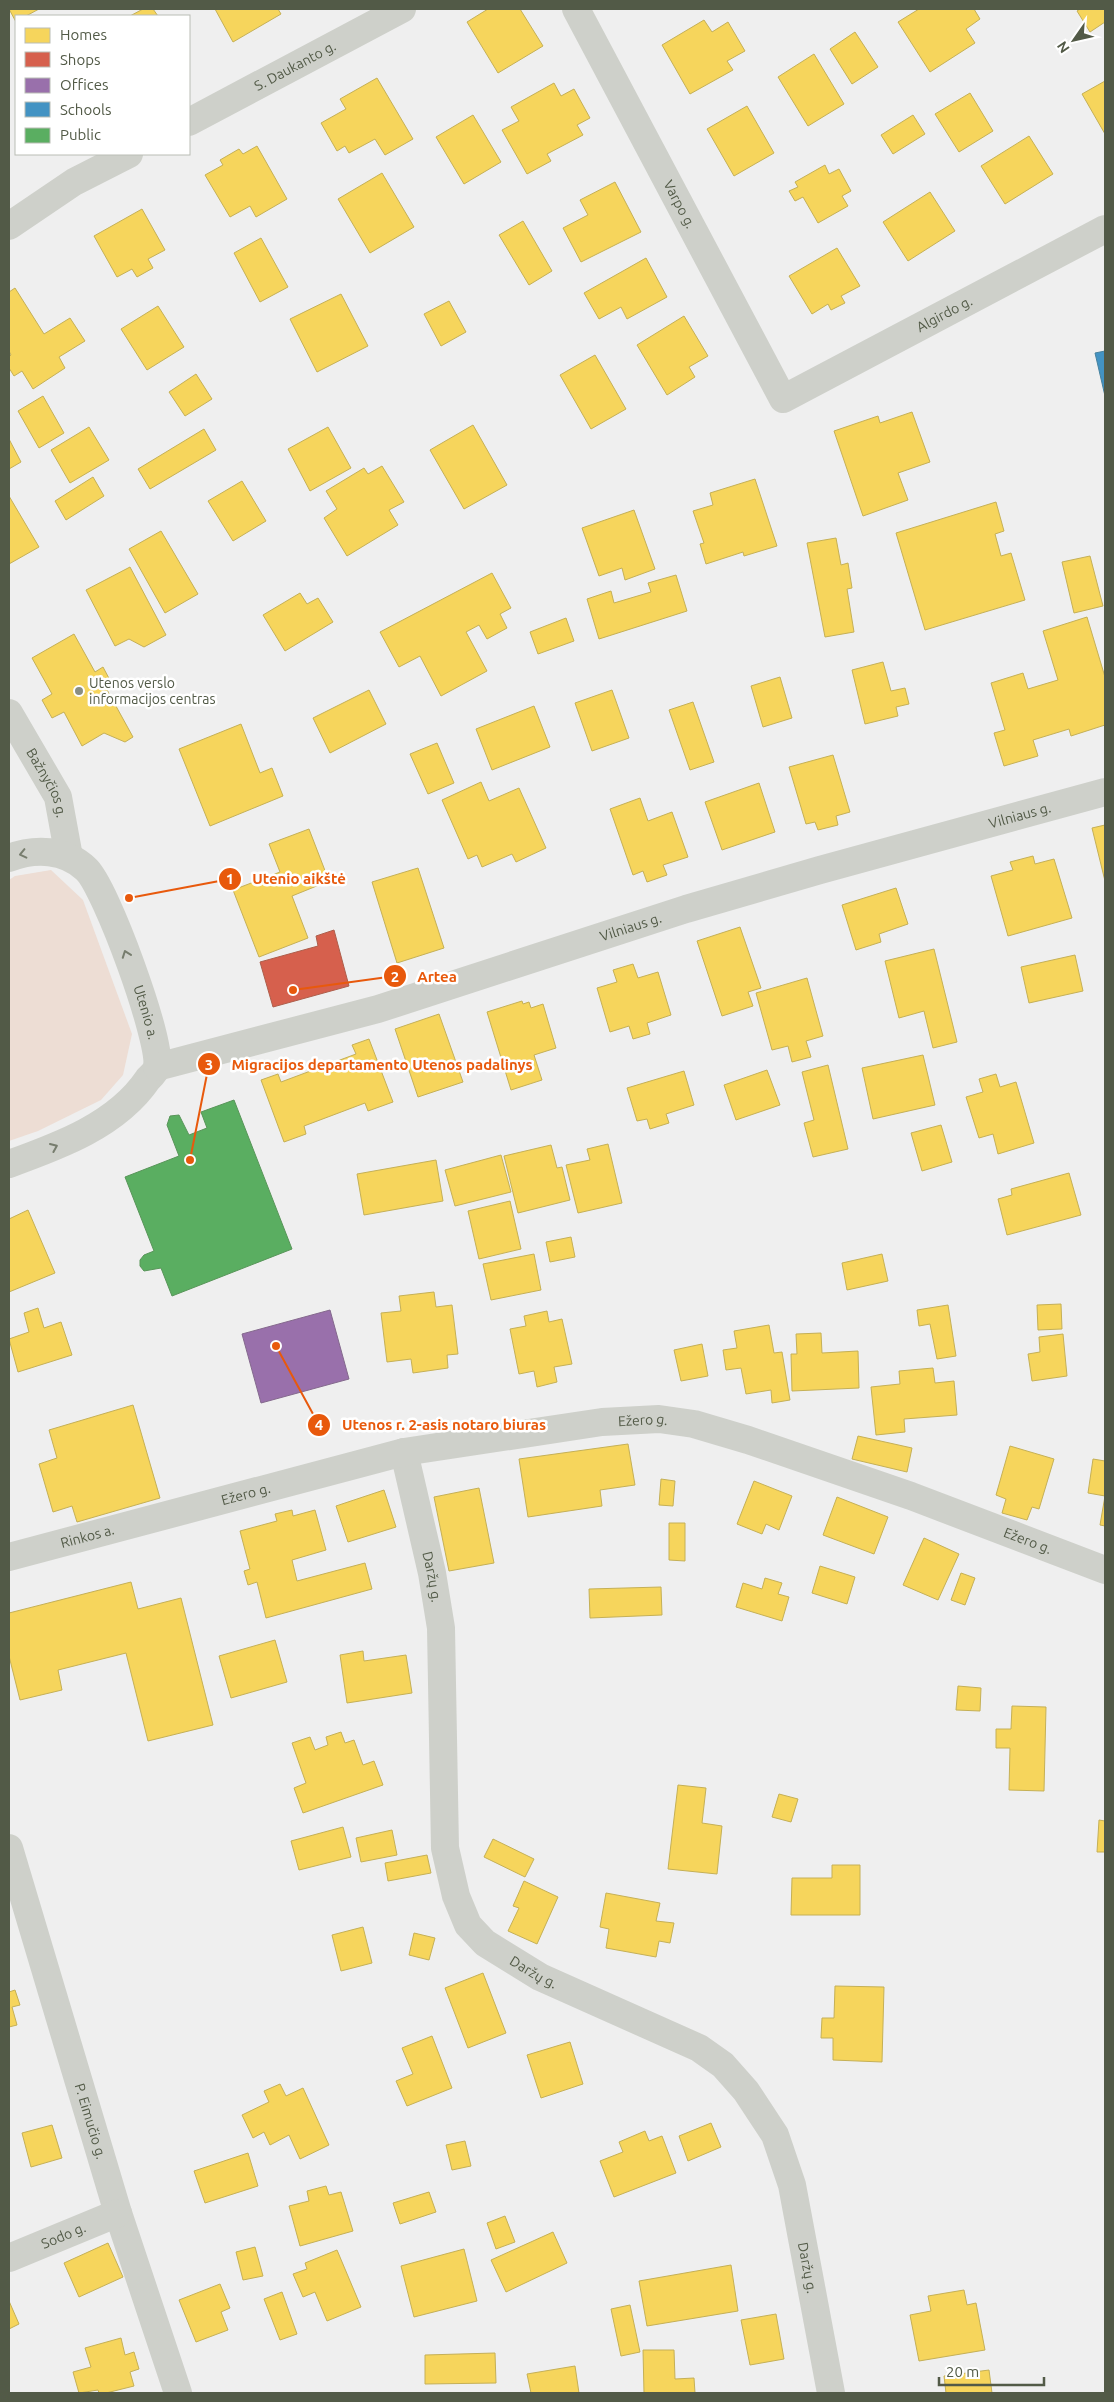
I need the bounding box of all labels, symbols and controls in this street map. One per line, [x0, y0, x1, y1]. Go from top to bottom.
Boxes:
legend [15, 15, 190, 155]
north arrow [1049, 15, 1099, 65]
text: Homes [60, 26, 107, 43]
street label: S. Daukanto g. [252, 38, 339, 94]
text: N [1054, 38, 1073, 56]
text: Shops [60, 51, 101, 68]
text: Offices [60, 76, 108, 93]
text: Schools [60, 101, 111, 118]
text: Public [60, 126, 101, 143]
street label: Varpo g. [660, 177, 699, 231]
street label: Algirdo g. [914, 293, 975, 335]
place label: Utenos verslo informacijos centras [89, 675, 216, 707]
marker: Utenos verslo informacijos centras [73, 685, 85, 697]
street label: Bažnyčios g. [23, 745, 70, 819]
street label: Vilniaus g. [987, 799, 1053, 831]
one-way arrow [19, 848, 28, 859]
callout: Utenio aikštė [217, 864, 356, 894]
text: 1 [226, 870, 234, 887]
text: Utenio aikštė [252, 870, 346, 887]
street label: Vilniaus g. [598, 910, 663, 944]
one-way arrow [122, 950, 132, 959]
callout: Artea [383, 961, 467, 991]
text: 2 [391, 968, 399, 985]
text: Artea [417, 968, 457, 985]
street label: Utenio a. [130, 983, 162, 1041]
callout: Migracijos departamento Utenos padalinys [196, 1049, 543, 1079]
text: 3 [205, 1056, 213, 1073]
text: Migracijos departamento Utenos padalinys [231, 1056, 533, 1073]
one-way arrow [50, 1143, 58, 1153]
callout: Utenos r. 2-asis notaro biuras [307, 1410, 556, 1440]
street label: Ežero g. [618, 1411, 669, 1429]
text: 4 [315, 1416, 323, 1433]
text: Utenos r. 2-asis notaro biuras [342, 1416, 546, 1433]
street label: Ežero g. [219, 1480, 272, 1508]
street label: Rinkos a. [59, 1521, 116, 1551]
street label: Ežero g. [1001, 1524, 1054, 1557]
street label: Daržų g. [419, 1550, 445, 1604]
street label: Daržų g. [507, 1952, 560, 1992]
street label: P. Eimučio g. [72, 2081, 109, 2161]
street label: Sodo g. [39, 2219, 88, 2252]
street label: Daržų g. [795, 2241, 820, 2295]
scale bar [939, 2354, 1044, 2386]
text: 20 m [946, 2363, 979, 2380]

